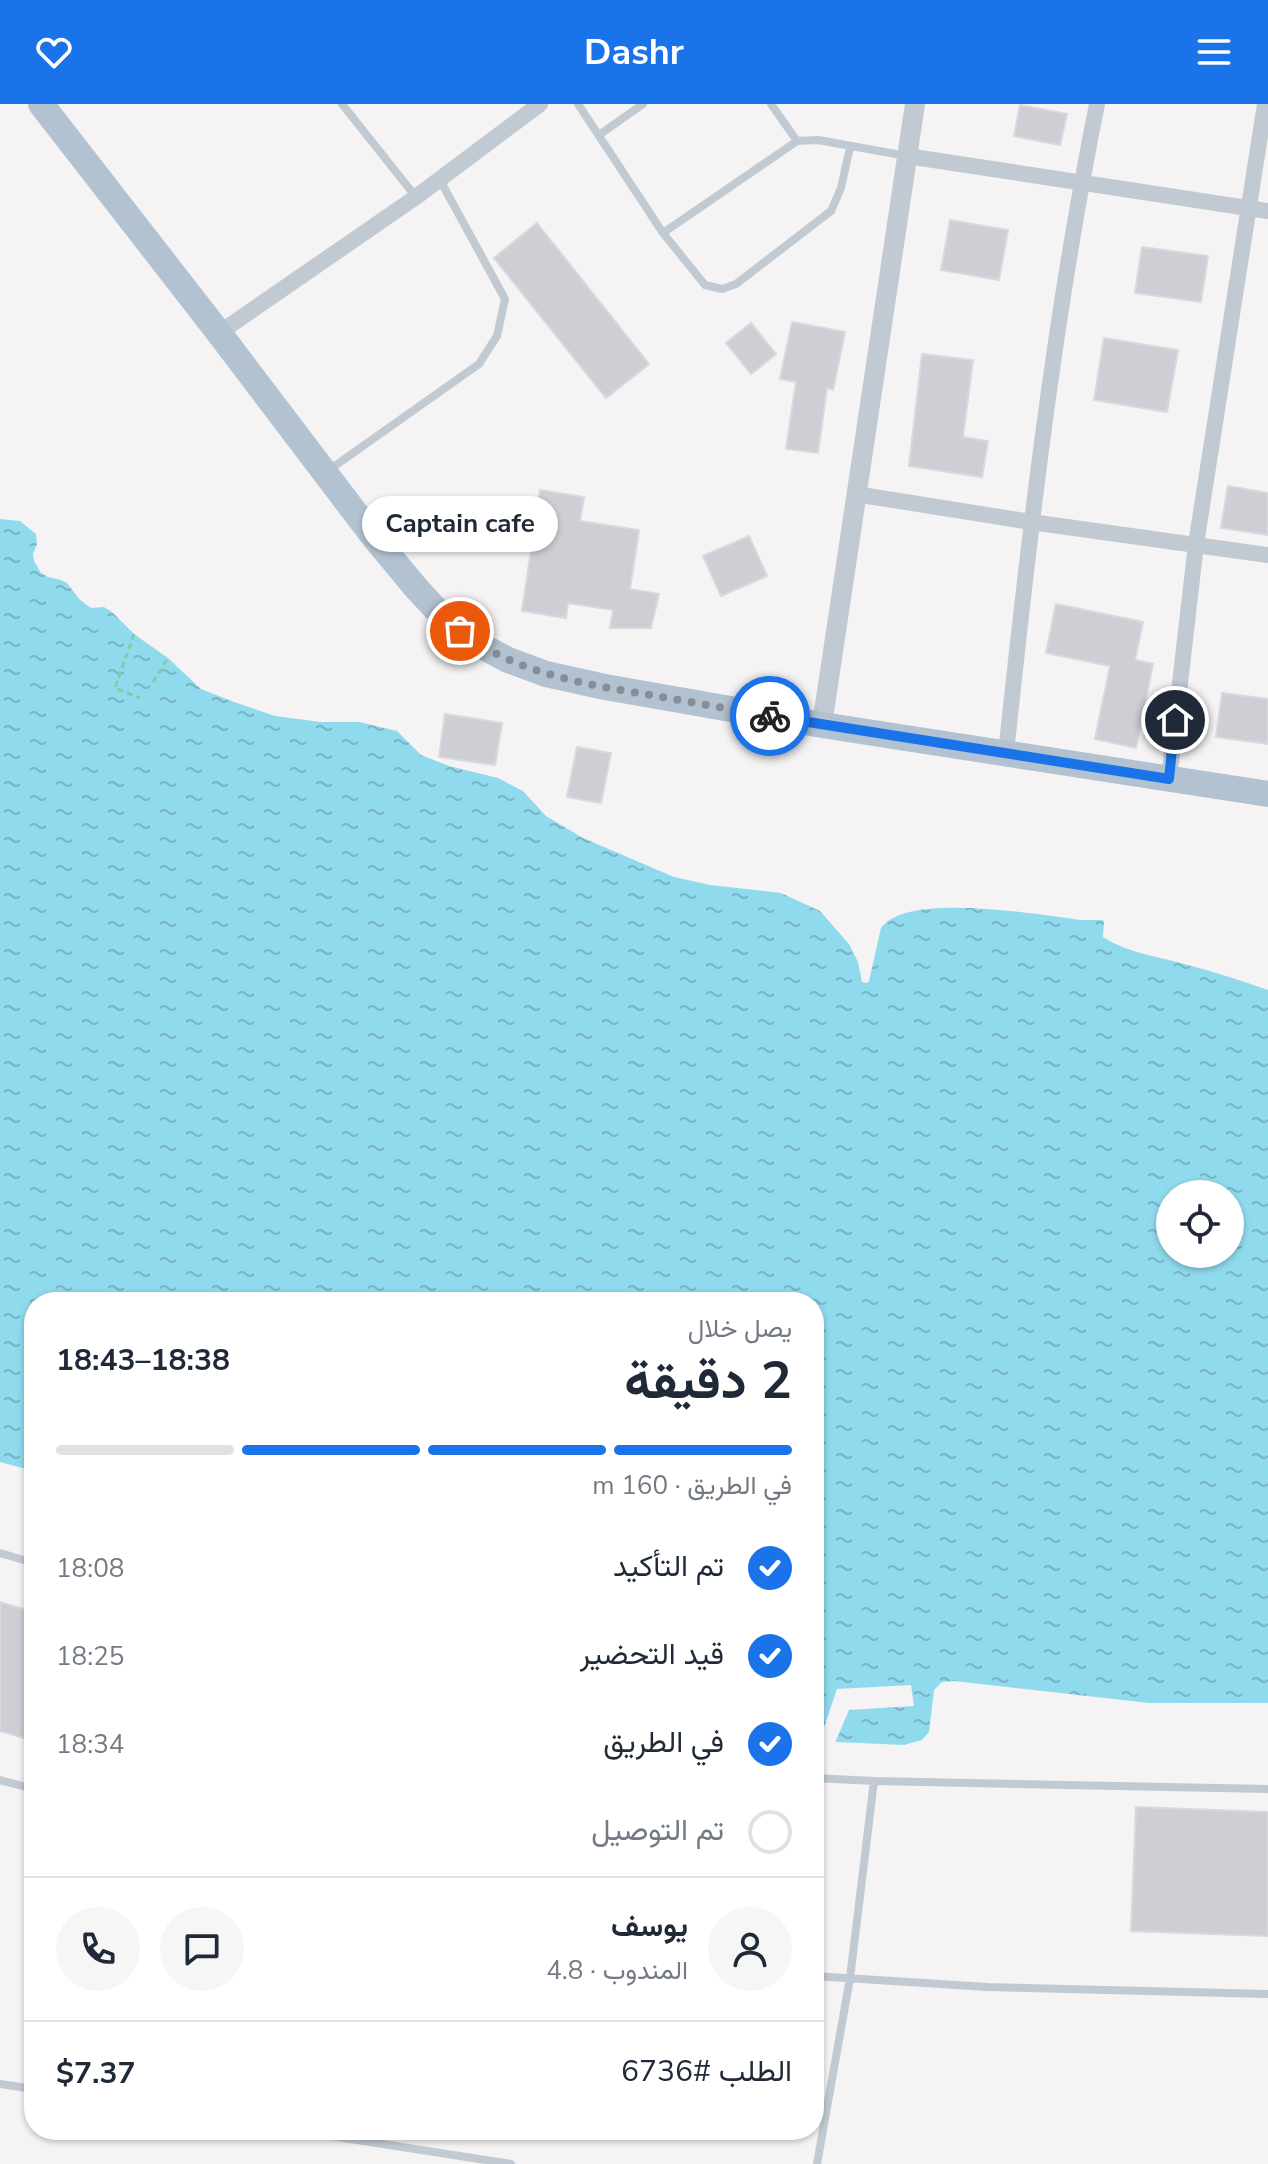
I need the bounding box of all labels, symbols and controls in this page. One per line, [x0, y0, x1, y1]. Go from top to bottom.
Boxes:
text: Dashr [584, 28, 684, 77]
icon: heart [32, 30, 76, 74]
icon: menu [1192, 30, 1236, 74]
callout: Captain cafe [362, 495, 558, 551]
text: Captain cafe [385, 506, 535, 541]
pin [426, 597, 494, 665]
icon: bag [438, 609, 482, 653]
courier [730, 676, 810, 756]
pin [1141, 686, 1209, 754]
icon: bike [748, 694, 792, 738]
icon: home [1153, 698, 1197, 742]
map controls [1156, 1180, 1244, 1268]
button: locate [1156, 1180, 1244, 1268]
text: يصل خلال [688, 1311, 792, 1346]
text: 18:38–18:43 [56, 1340, 230, 1381]
text: 2 دقيقة [624, 1345, 792, 1416]
text: في الطريق · 160 m [592, 1468, 792, 1503]
text: تم التأكيد [613, 1546, 724, 1587]
icon: check [748, 1546, 792, 1590]
text: 18:08 [56, 1551, 124, 1586]
text: قيد التحضير [580, 1634, 724, 1675]
icon: check [748, 1634, 792, 1678]
text: 18:25 [56, 1639, 124, 1674]
text: في الطريق [603, 1722, 724, 1763]
icon: check [748, 1722, 792, 1766]
text: 18:34 [56, 1727, 124, 1762]
text: تم التوصيل [591, 1810, 724, 1851]
text: يوسف [611, 1906, 688, 1947]
button: phone [56, 1907, 140, 1991]
button: chat [160, 1907, 244, 1991]
button: person [708, 1907, 792, 1991]
text: المندوب · 4.8 [546, 1953, 688, 1988]
text: الطلب #6736 [621, 2051, 792, 2092]
text: $7.37 [56, 2053, 135, 2094]

